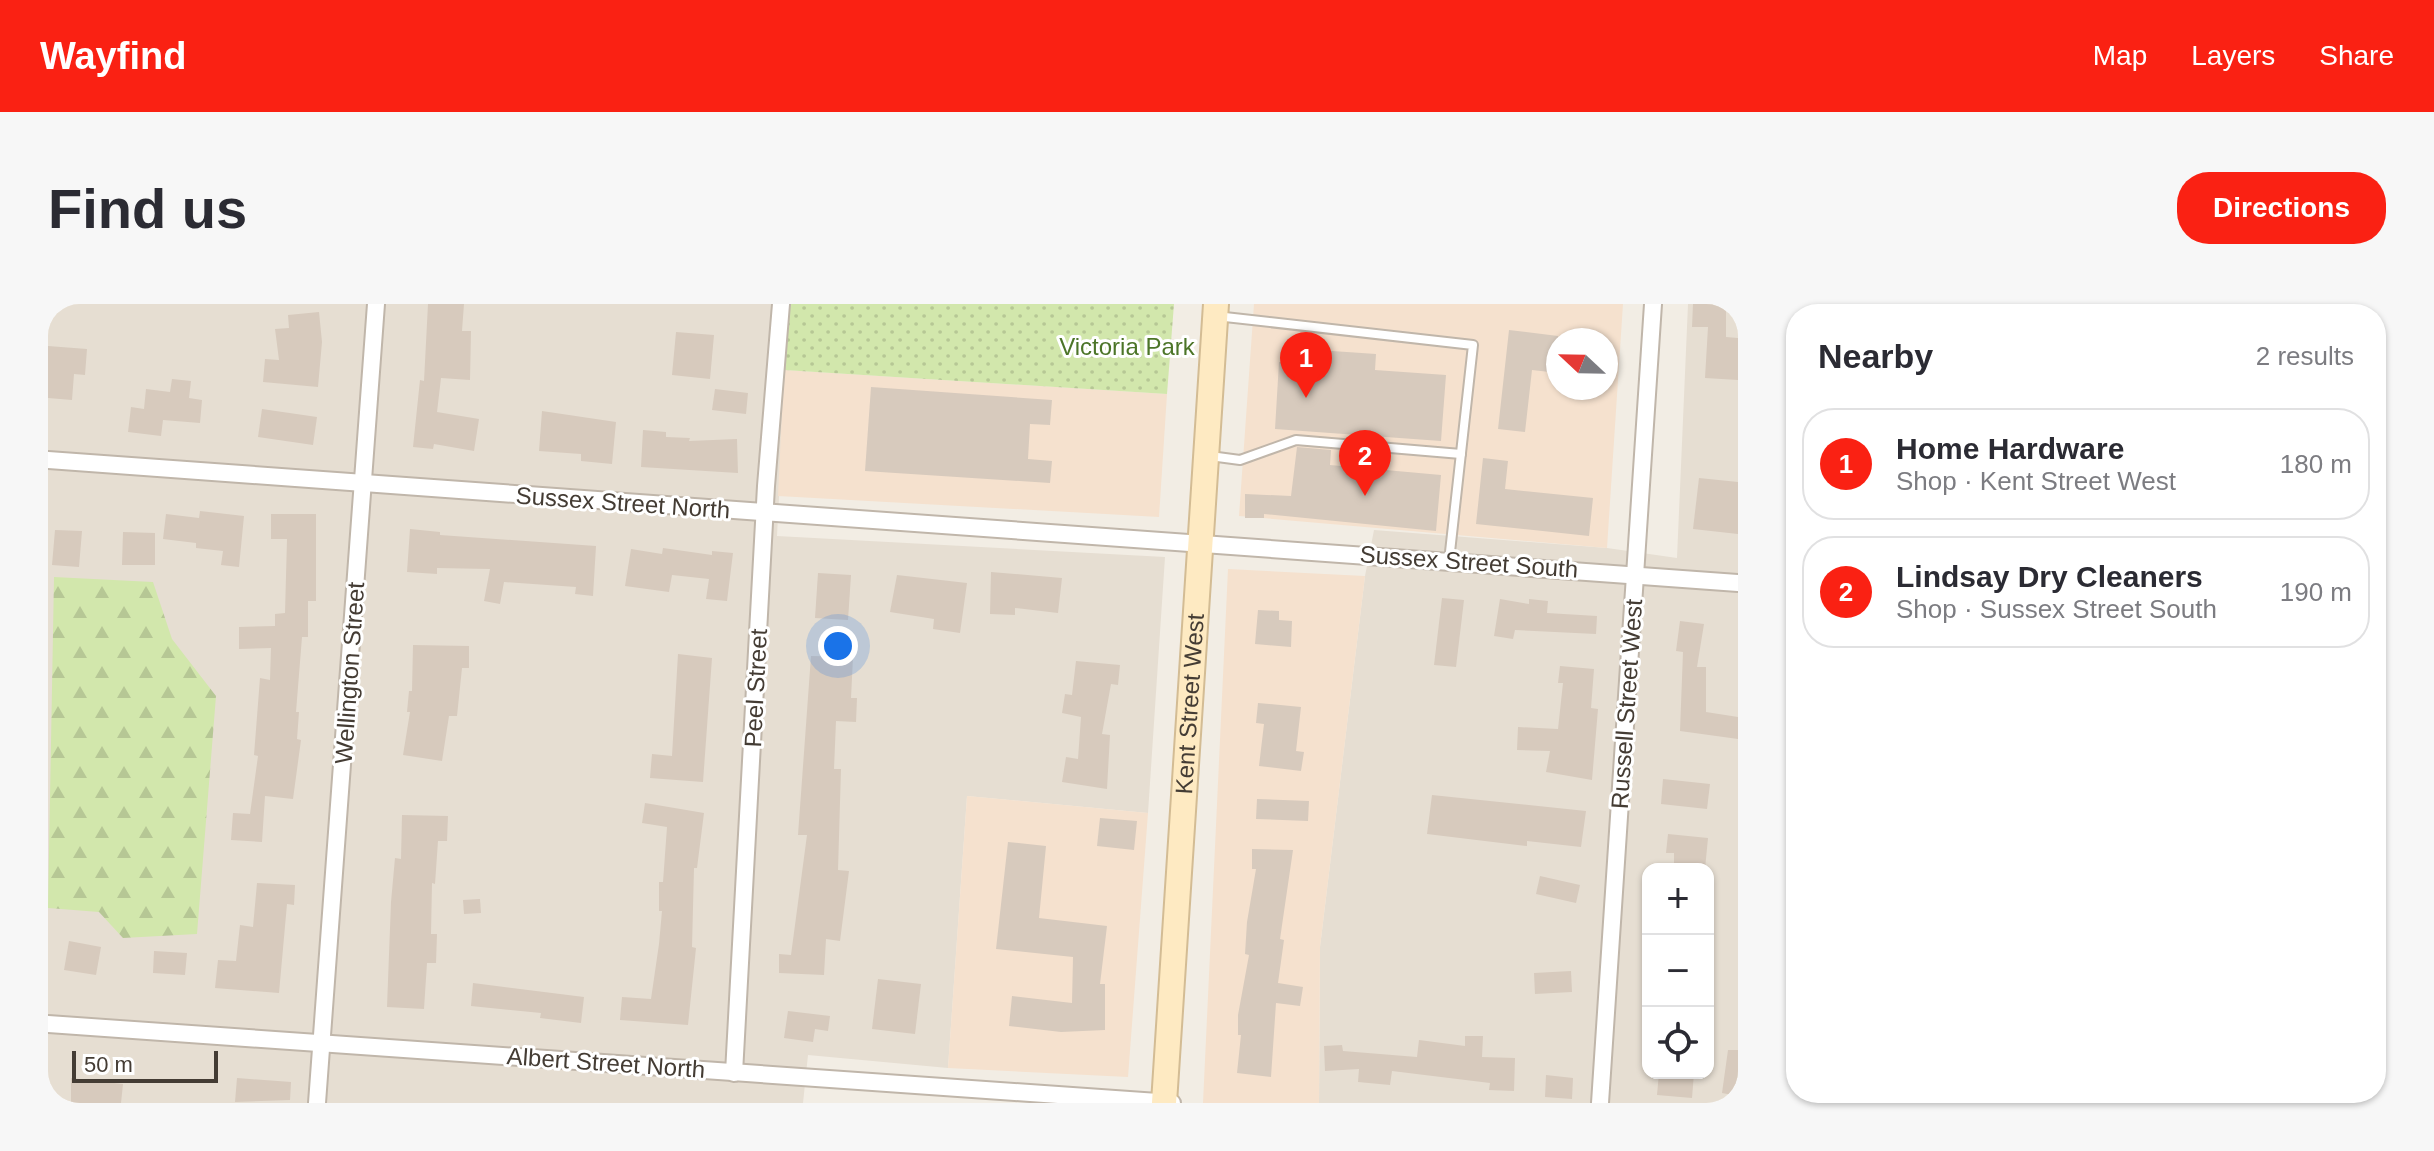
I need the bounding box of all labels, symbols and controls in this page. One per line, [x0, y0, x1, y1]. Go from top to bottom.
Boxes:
text: Wayfind [40, 35, 186, 77]
text: Map [2093, 40, 2147, 71]
text: Layers [2191, 40, 2275, 71]
text: Share [2319, 40, 2394, 71]
button: Directions [2177, 172, 2386, 244]
text: Find us [48, 177, 247, 240]
north arrow [1546, 328, 1618, 400]
pin: 1 [1280, 332, 1332, 398]
park label: Victoria Park [1059, 333, 1196, 360]
text: Nearby [1818, 337, 1933, 375]
text: 2 results [2256, 341, 2354, 371]
pin: 2 [1339, 430, 1391, 496]
text: Home Hardware [1896, 432, 2124, 465]
text: 1 [1839, 449, 1853, 479]
text: 180 m [2280, 449, 2352, 479]
text: Shop · Kent Street West [1896, 466, 2176, 496]
street label: Sussex Street North [515, 482, 731, 523]
street label: Sussex Street South [1359, 540, 1579, 583]
text: Lindsay Dry Cleaners [1896, 560, 2203, 593]
text: 2 [1839, 577, 1853, 607]
text: 190 m [2280, 577, 2352, 607]
street label: Wellington Street [330, 581, 369, 765]
text: Shop · Sussex Street South [1896, 594, 2217, 624]
street label: Russell Street West [1606, 598, 1647, 810]
street label: Kent Street West [1170, 612, 1209, 795]
your location [818, 626, 858, 666]
street label: Peel Street [739, 628, 772, 748]
map controls [1642, 863, 1714, 1079]
button: + [1642, 863, 1714, 935]
button: − [1642, 935, 1714, 1007]
button: locate [1642, 1007, 1714, 1079]
street label: Albert Street North [506, 1042, 706, 1083]
scale bar [72, 1047, 218, 1083]
text: 50 m [84, 1052, 133, 1077]

